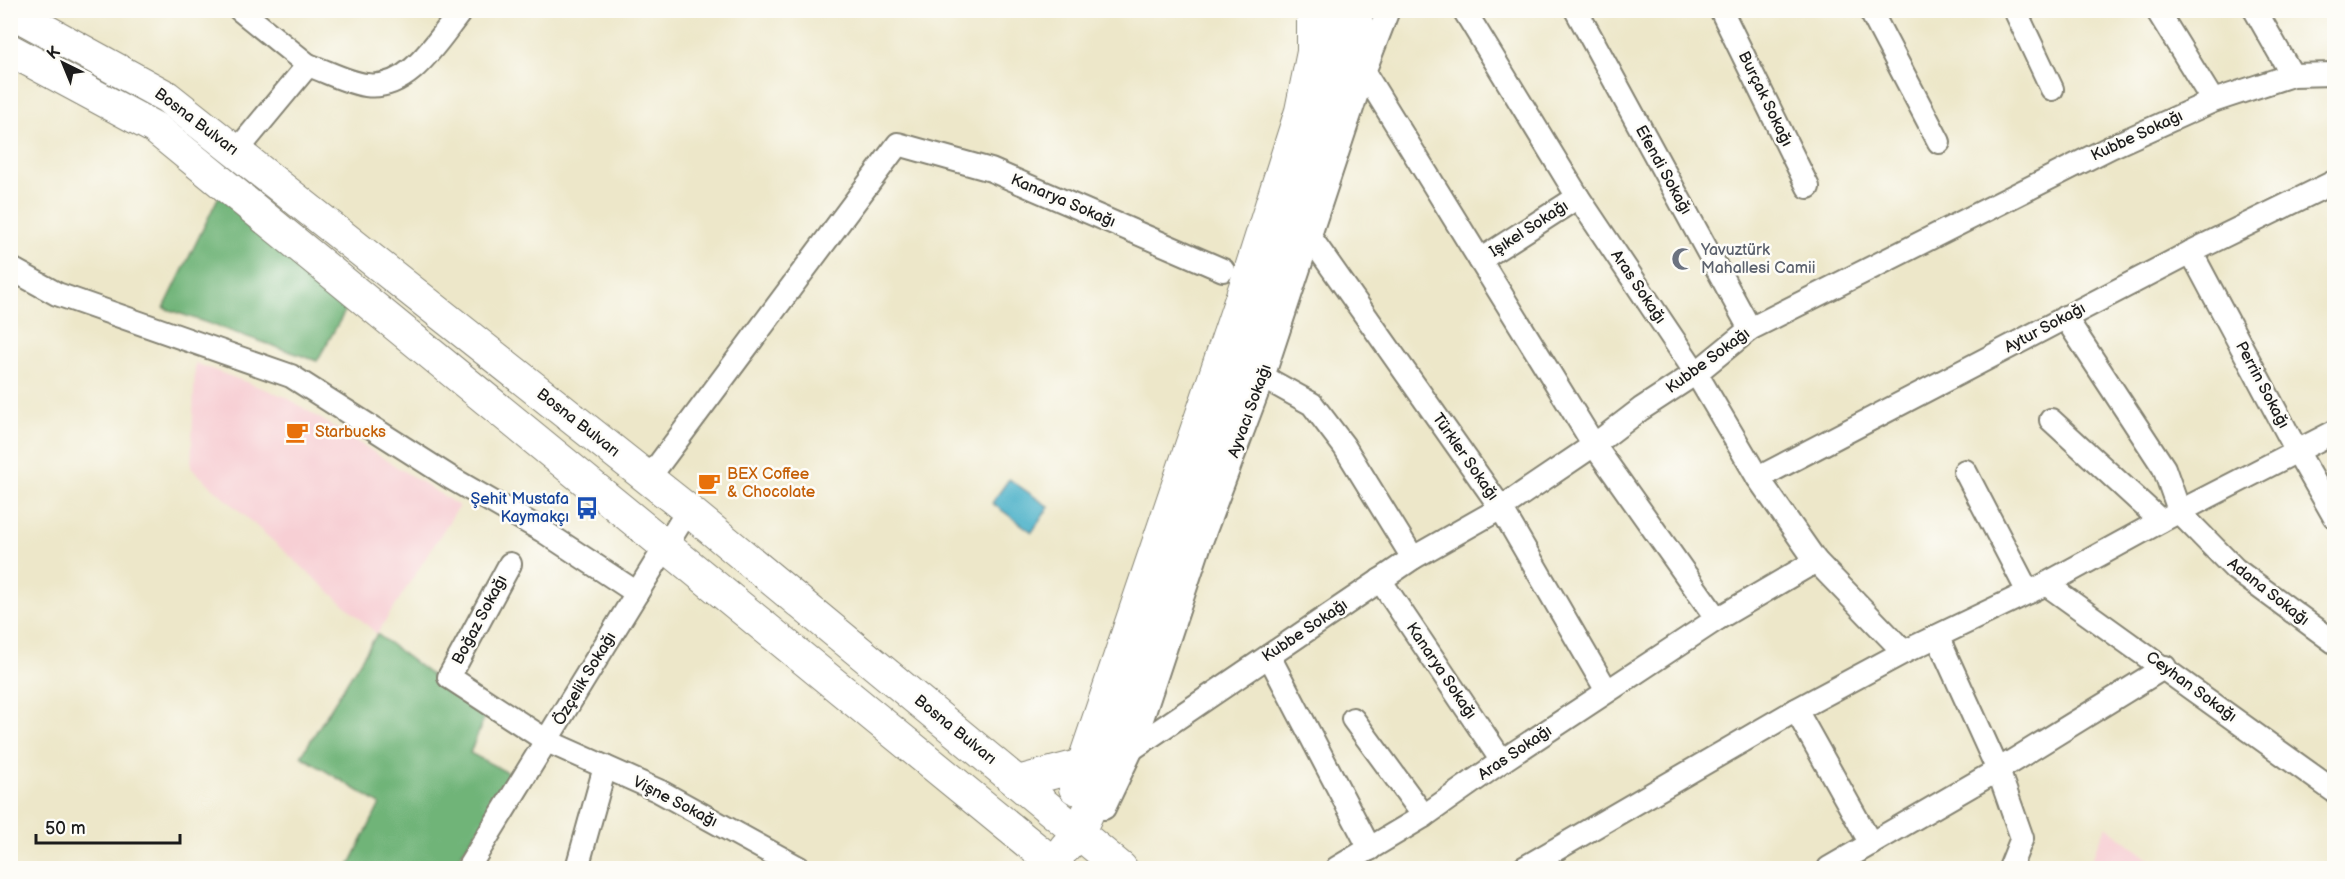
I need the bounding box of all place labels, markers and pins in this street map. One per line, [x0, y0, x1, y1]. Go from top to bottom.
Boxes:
place label: Yavuztürk Mahallesi Camii [1700, 241, 1815, 278]
mosque icon: Yavuztürk Mahallesi Camii [1670, 246, 1696, 272]
cafe icon: Starbucks [284, 419, 310, 445]
place label: Starbucks [315, 423, 386, 442]
place label: BEX Coffee & Chocolate [727, 465, 816, 502]
cafe icon: BEX Coffee & Chocolate [696, 470, 722, 496]
place label: Şehit Mustafa Kaymakçı [470, 490, 569, 527]
bus stop icon: Şehit Mustafa Kaymakçı [574, 495, 600, 521]

